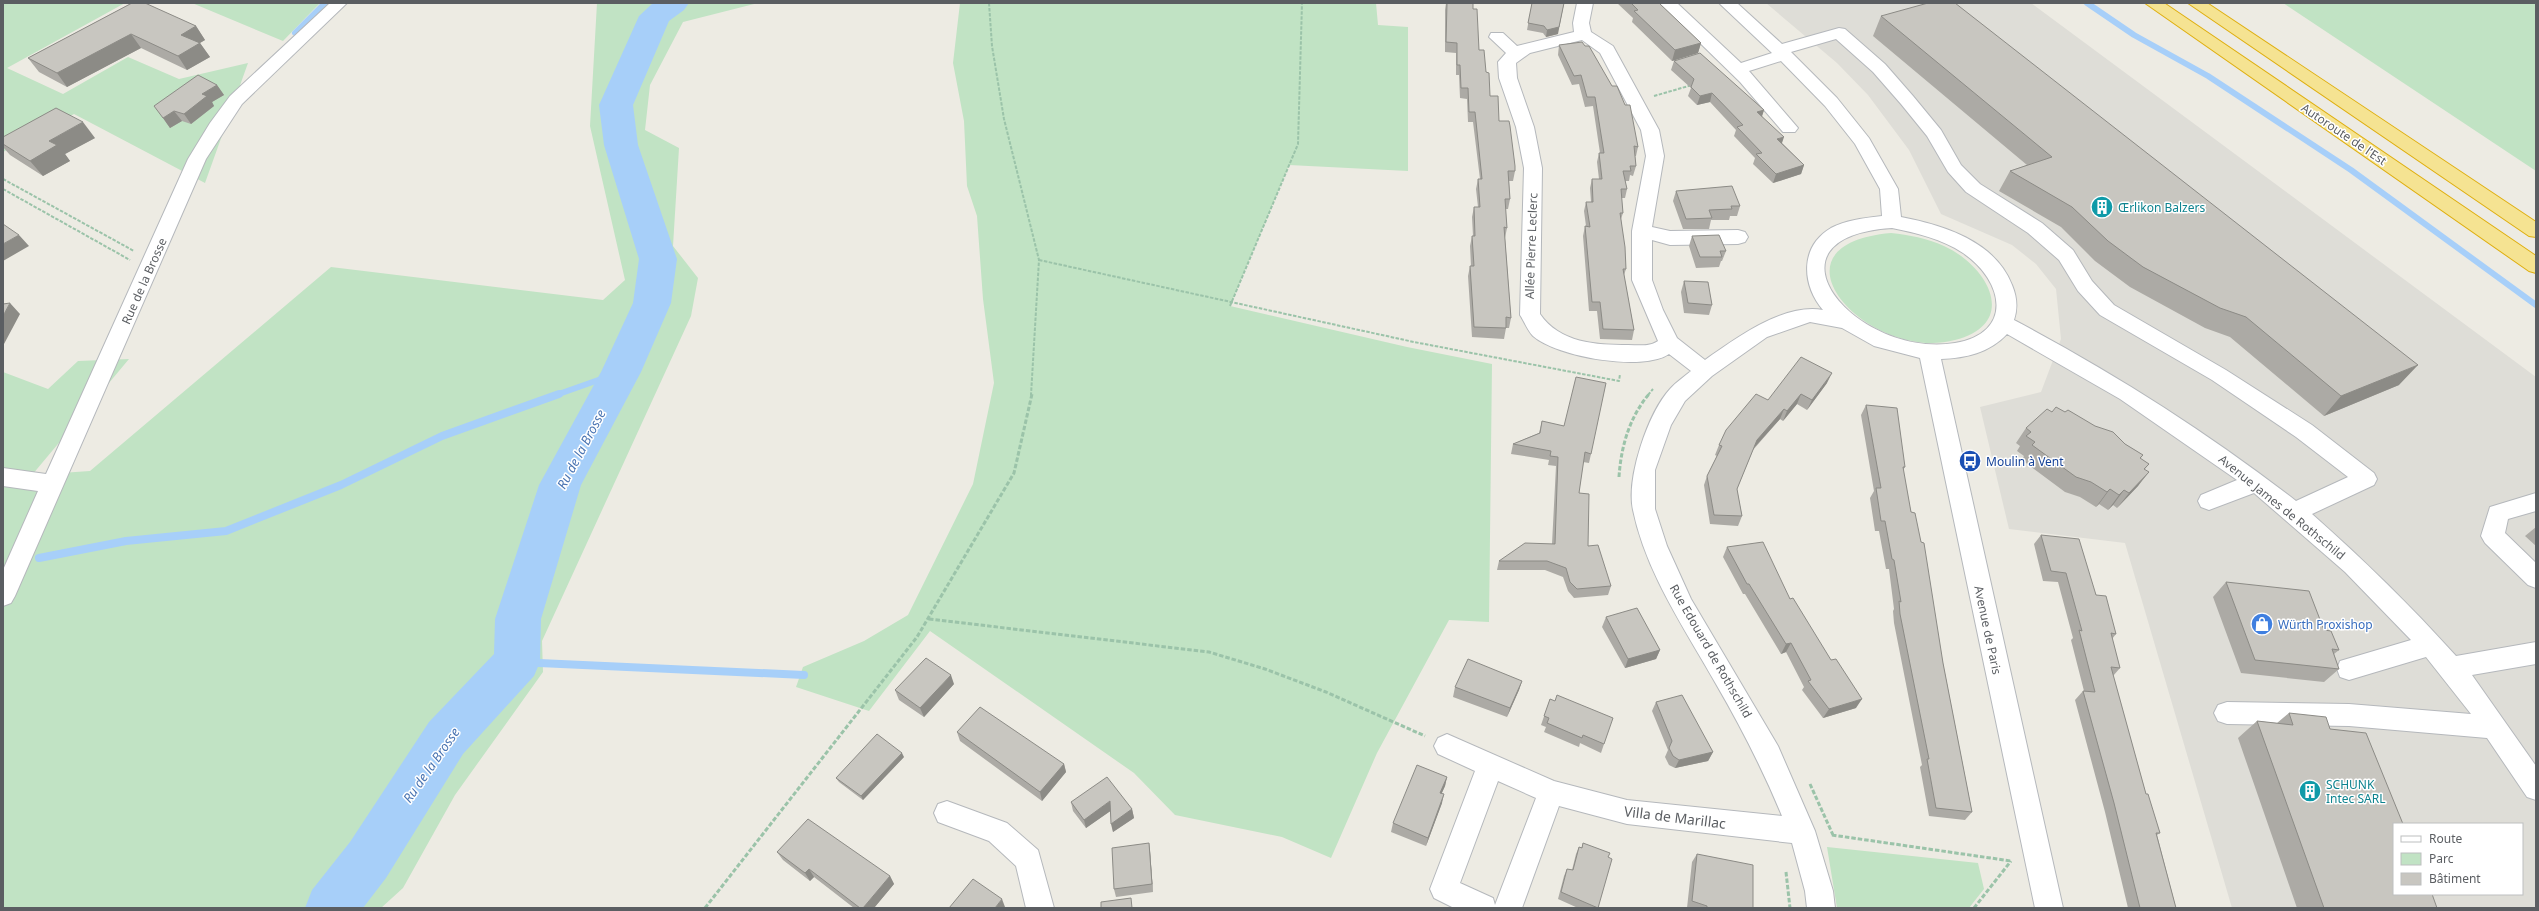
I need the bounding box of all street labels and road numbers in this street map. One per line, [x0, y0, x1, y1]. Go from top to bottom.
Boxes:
street label: Autoroute de l’Est [2298, 99, 2391, 169]
street label: Allée Pierre Leclerc [1521, 192, 1541, 299]
street label: Rue de la Brosse [117, 235, 171, 327]
street label: Avenue James de Rothschild [2215, 451, 2349, 563]
street label: Rue Edouard de Rothschild [1666, 581, 1756, 721]
street label: Avenue de Paris [1970, 584, 2006, 676]
street label: Villa de Marillac [1623, 801, 1727, 833]

